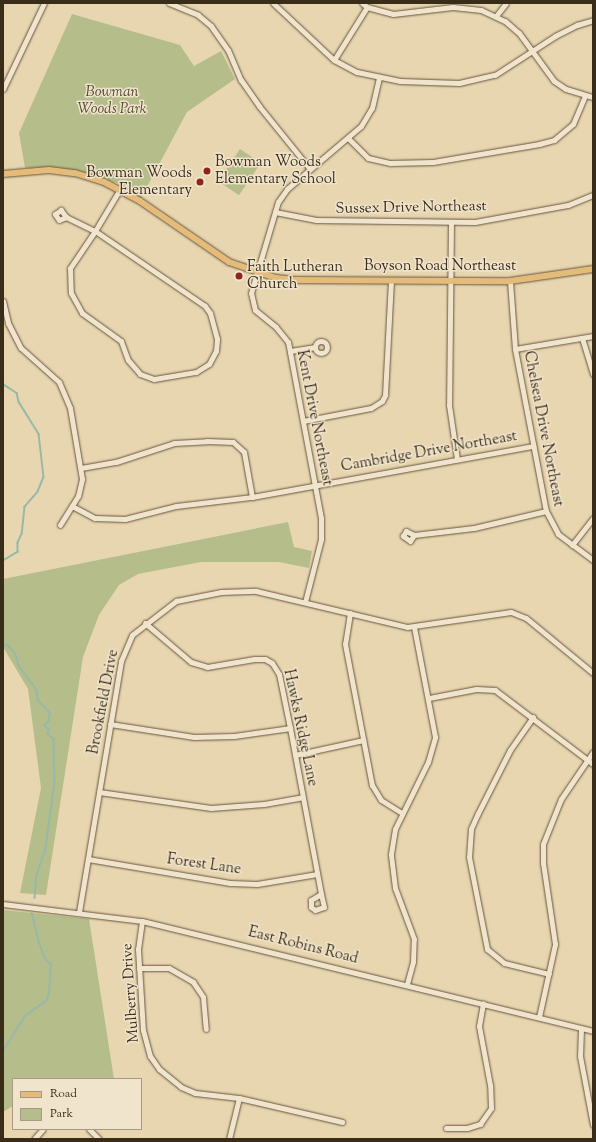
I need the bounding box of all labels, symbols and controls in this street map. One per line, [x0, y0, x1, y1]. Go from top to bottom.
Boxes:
park label: Bowman Woods Park [78, 83, 146, 118]
place label: Bowman Woods Elementary School [215, 153, 336, 188]
place label: Bowman Woods Elementary [86, 164, 192, 199]
marker: Bowman Woods Elementary School [202, 166, 212, 176]
marker: Bowman Woods Elementary [195, 177, 205, 187]
street label: Sussex Drive Northeast [335, 198, 487, 218]
place label: Faith Lutheran Church [247, 258, 343, 293]
street label: Boyson Road Northeast [364, 258, 516, 276]
marker: Faith Lutheran Church [234, 271, 244, 281]
street label: Kent Drive Northeast [292, 349, 336, 487]
street label: Chelsea Drive Northeast [519, 350, 567, 508]
street label: Cambridge Drive Northeast [340, 428, 518, 476]
street label: Brookfield Drive [85, 648, 123, 756]
street label: Hawks Ridge Lane [279, 668, 321, 788]
street label: Forest Lane [166, 851, 242, 879]
street label: East Robins Road [246, 924, 360, 968]
street label: Mulberry Drive [119, 943, 143, 1043]
legend [12, 1078, 142, 1130]
text: Road [50, 1085, 77, 1103]
text: Park [50, 1105, 73, 1123]

